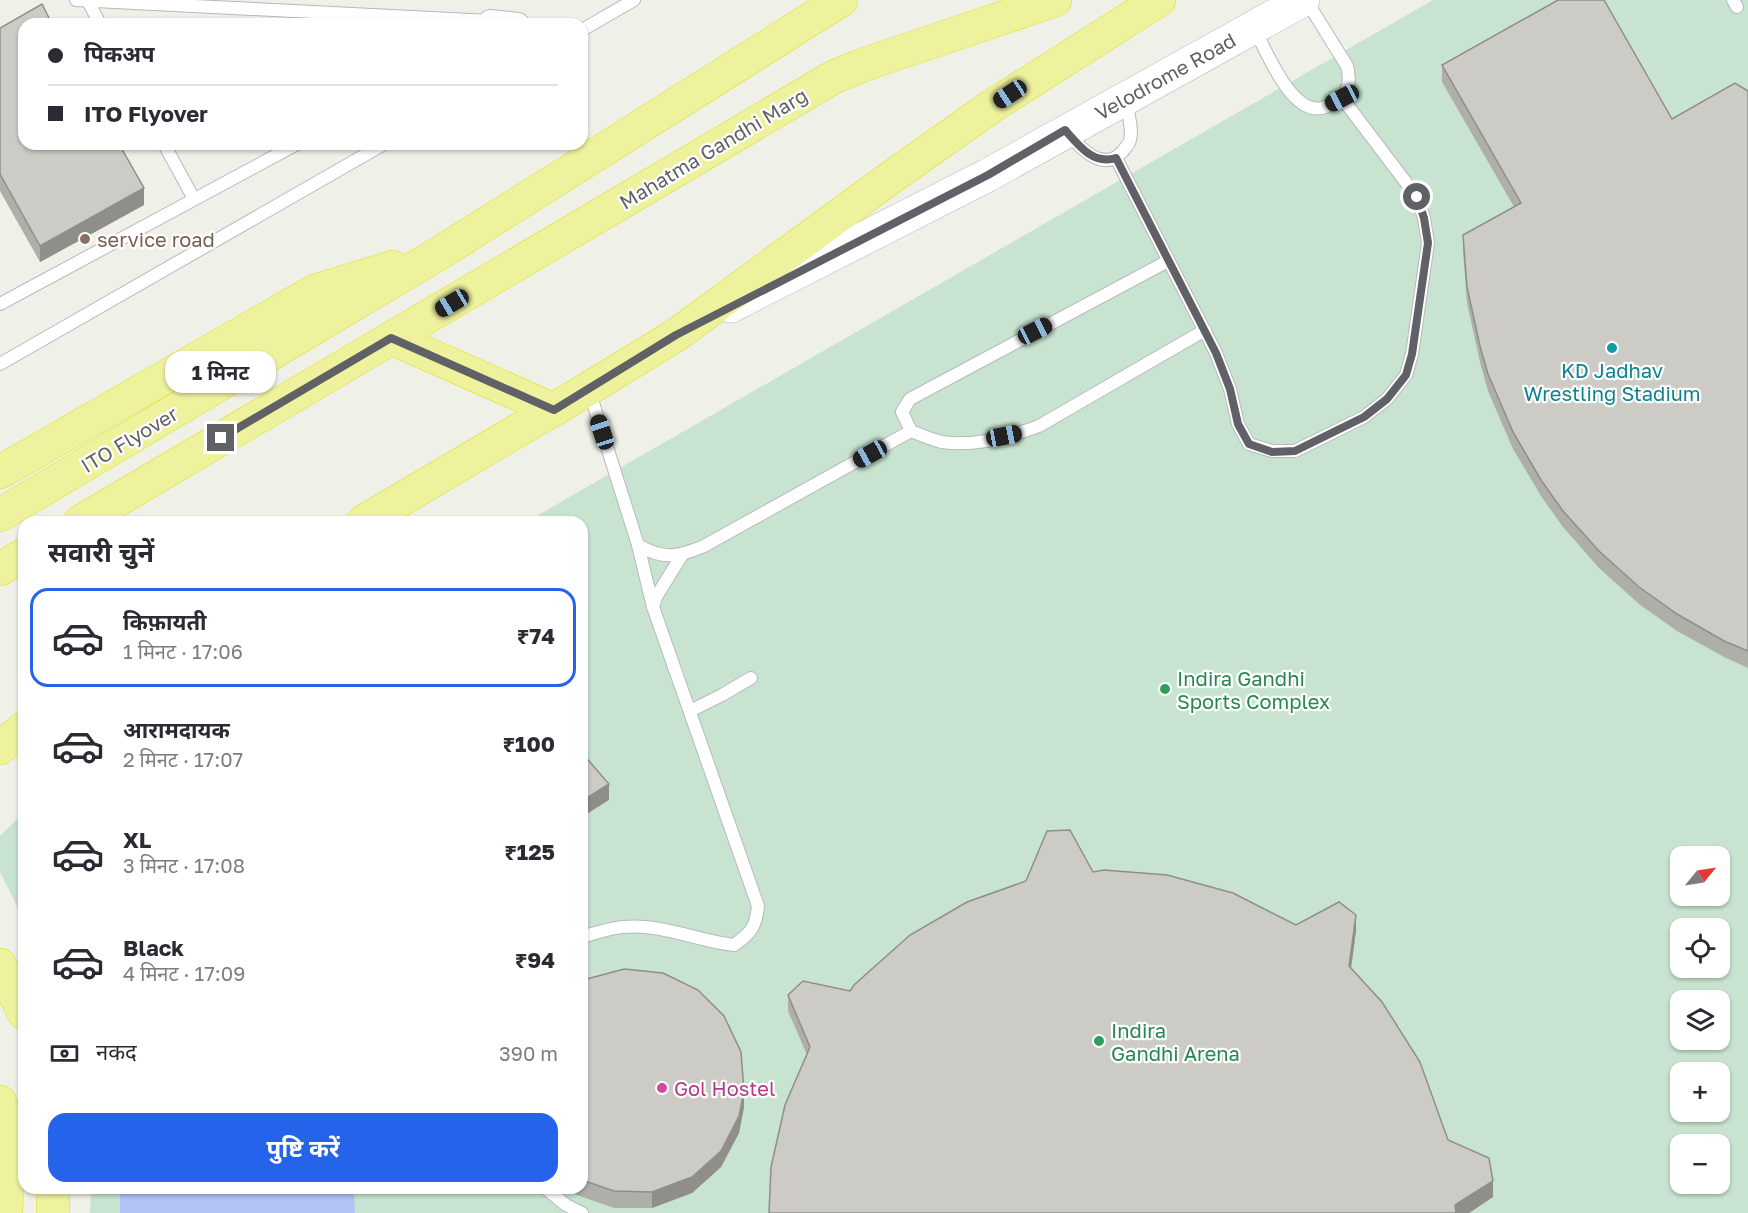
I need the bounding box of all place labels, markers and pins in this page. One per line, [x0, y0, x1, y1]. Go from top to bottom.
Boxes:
place label: service road [97, 227, 215, 251]
marker: service road [78, 232, 92, 246]
marker: KD Jadhav Wrestling Stadium [1605, 341, 1619, 355]
place label: KD Jadhav Wrestling Stadium [1523, 358, 1701, 405]
place label: Indira Gandhi Sports Complex [1177, 666, 1330, 713]
marker: Indira Gandhi Sports Complex [1158, 682, 1172, 696]
place label: Indira Gandhi Arena [1111, 1018, 1240, 1065]
marker: Indira Gandhi Arena [1092, 1034, 1106, 1048]
place label: Gol Hostel [674, 1076, 775, 1100]
marker: Gol Hostel [655, 1081, 669, 1095]

